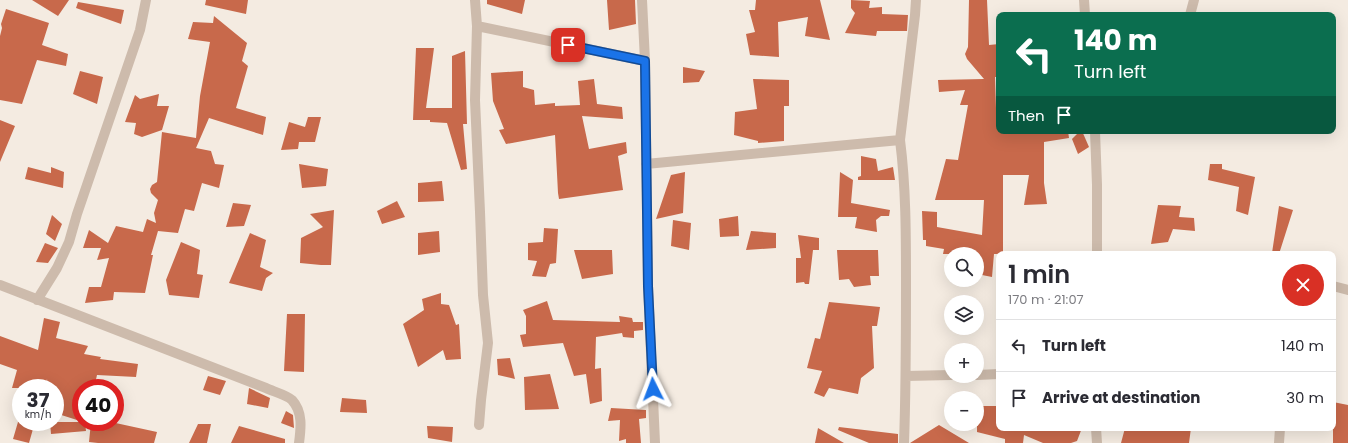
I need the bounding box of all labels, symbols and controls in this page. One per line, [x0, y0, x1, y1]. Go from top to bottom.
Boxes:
text: 140 m [1074, 21, 1157, 60]
pin [551, 28, 585, 62]
icon: left [1008, 28, 1060, 80]
icon: arrive [557, 34, 579, 56]
text: Turn left [1074, 59, 1146, 84]
icon: arrive [1053, 104, 1075, 126]
text: Then [1008, 105, 1045, 126]
map controls [944, 247, 984, 431]
button: search [944, 247, 984, 287]
text: 1 min [1008, 258, 1070, 291]
button: close [1282, 264, 1324, 306]
text: 170 m · 21:07 [1008, 290, 1084, 309]
button: layers [944, 295, 984, 335]
icon: left [1008, 335, 1030, 357]
text: Turn left [1042, 335, 1106, 356]
text: 140 m [1281, 335, 1324, 356]
button: + [944, 343, 984, 383]
position arrow [632, 368, 674, 410]
speed limit sign: 40 [72, 379, 124, 431]
text: 37 [27, 386, 49, 414]
icon: arrive [1008, 387, 1030, 409]
text: Arrive at destination [1042, 387, 1200, 408]
text: 30 m [1286, 387, 1324, 408]
button: − [944, 391, 984, 431]
text: km/h [25, 407, 51, 422]

